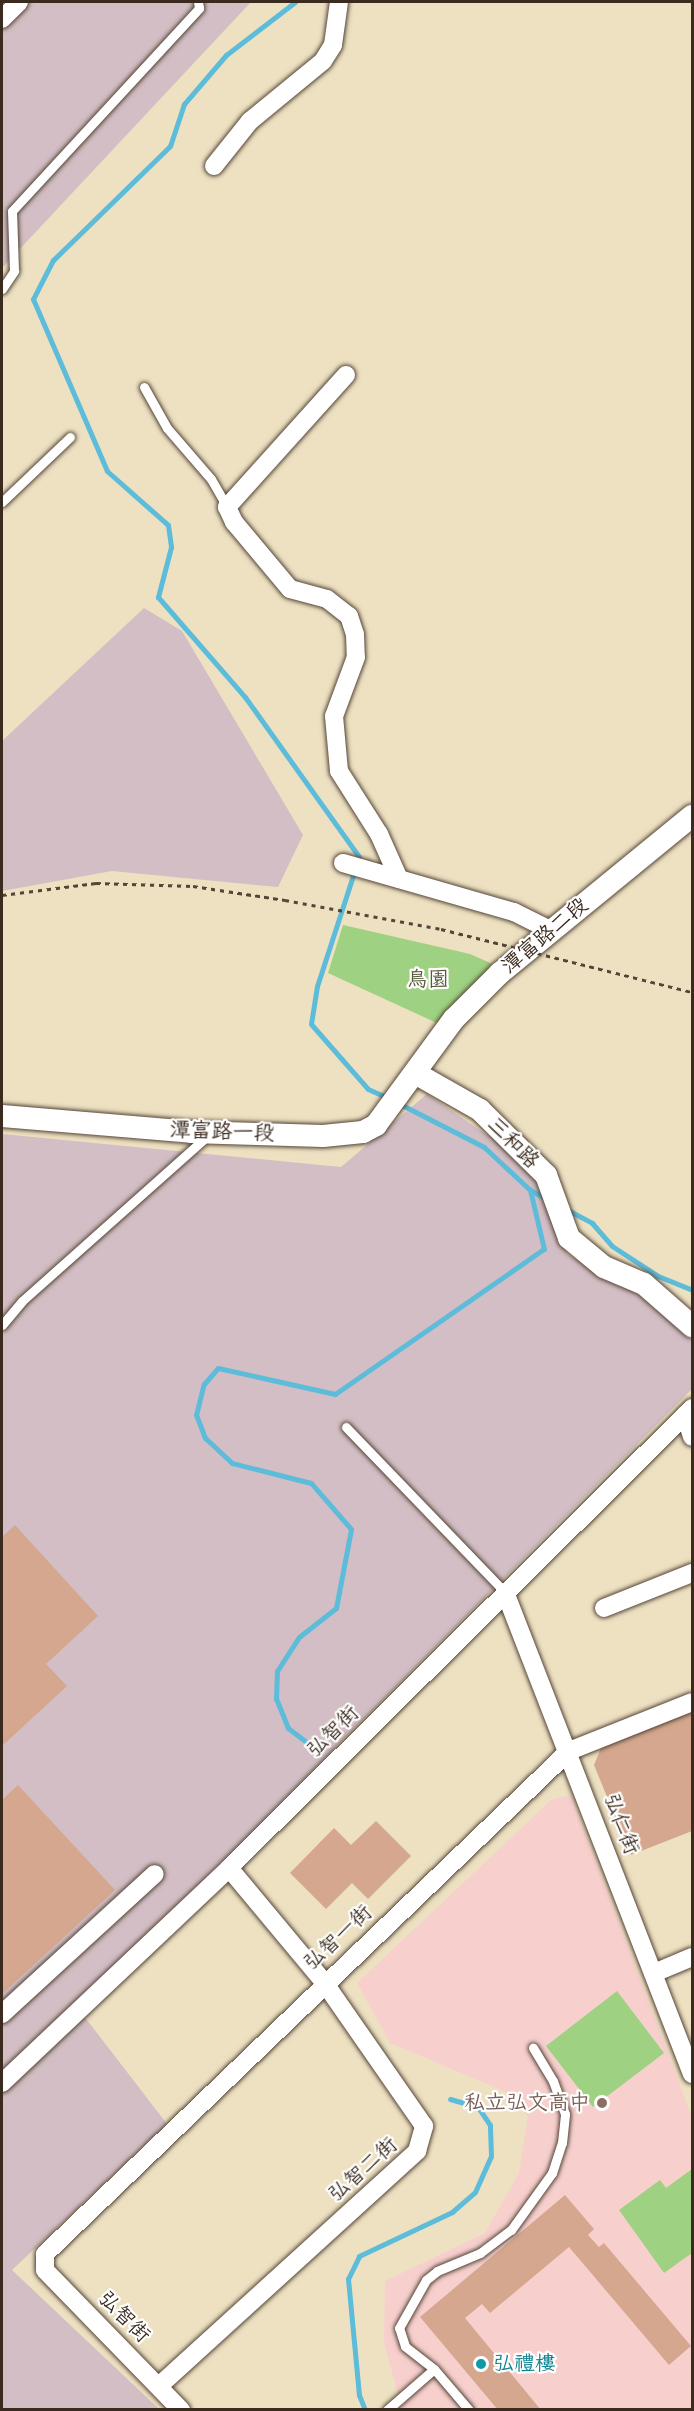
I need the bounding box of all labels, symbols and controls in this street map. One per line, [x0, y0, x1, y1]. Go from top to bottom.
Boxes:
street label: 潭富路二段 [497, 893, 593, 979]
park label: 鳥園 [407, 967, 449, 993]
street label: 三和路 [482, 1112, 544, 1174]
street label: 潭富路一段 [169, 1118, 275, 1146]
street label: 弘智街 [302, 1701, 364, 1763]
street label: 弘仁街 [598, 1790, 644, 1858]
street label: 弘智一街 [299, 1900, 377, 1976]
place label: 私立弘文高中 [464, 2090, 590, 2116]
marker: 私立弘文高中 [595, 2096, 609, 2110]
street label: 弘智二街 [323, 2133, 403, 2207]
street label: 弘智街 [93, 2286, 155, 2348]
place label: 弘禮樓 [493, 2351, 556, 2377]
marker: 弘禮樓 [474, 2357, 488, 2371]

